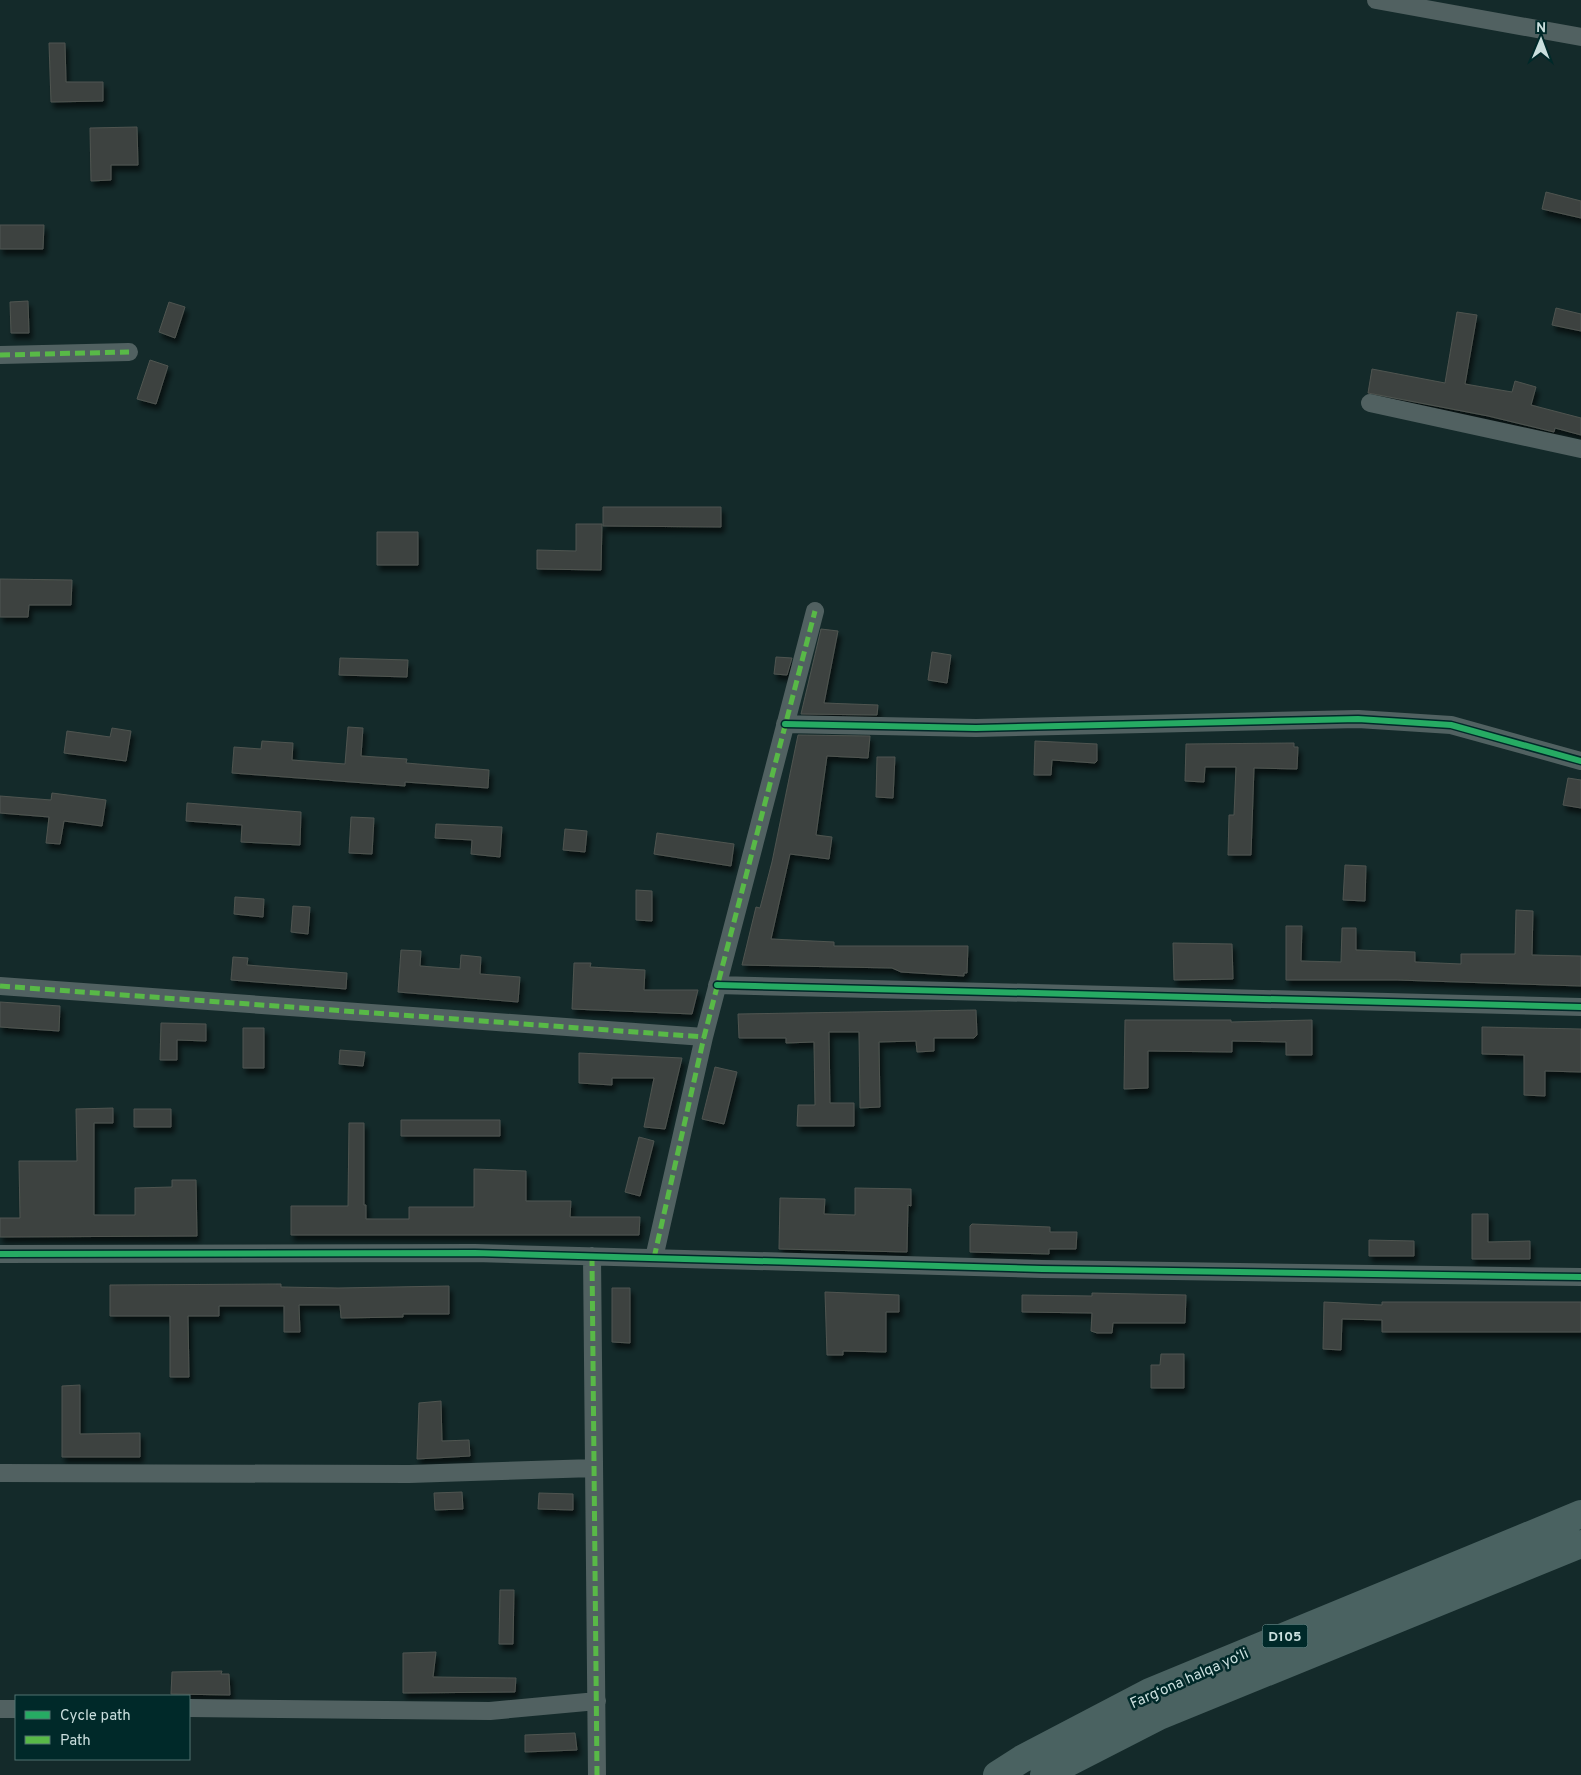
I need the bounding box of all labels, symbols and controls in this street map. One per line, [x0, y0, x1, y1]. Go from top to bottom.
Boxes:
north arrow [1516, 15, 1566, 65]
text: N [1536, 20, 1546, 37]
road number: D105 [1262, 1624, 1308, 1648]
street label: Farg‘ona halqa yo‘li [1127, 1645, 1252, 1714]
legend [15, 1695, 190, 1760]
text: Cycle path [60, 1707, 131, 1726]
text: Path [60, 1732, 91, 1751]

